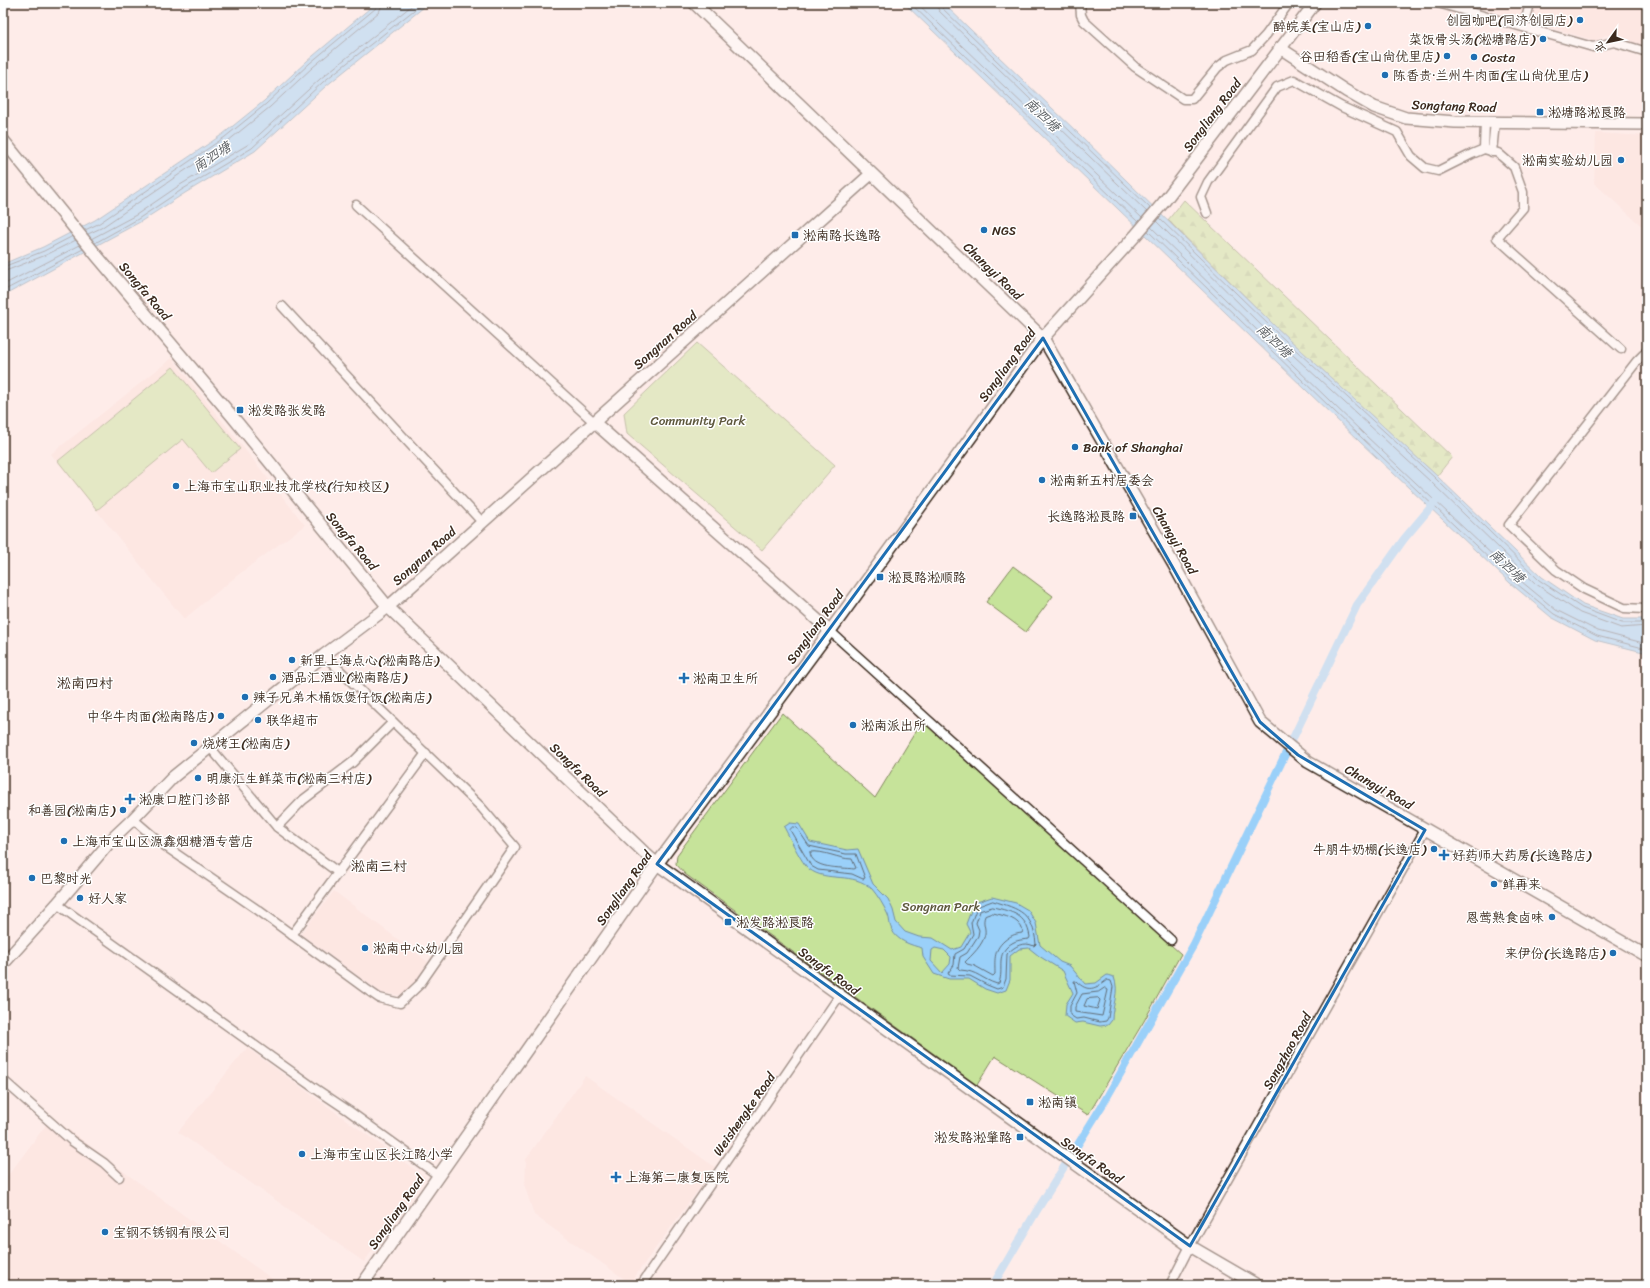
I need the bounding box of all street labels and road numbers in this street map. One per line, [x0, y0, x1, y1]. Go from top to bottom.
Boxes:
street label: Songliang Road [1177, 72, 1248, 157]
street label: Songtang Road [1411, 93, 1498, 119]
street label: Changyi Road [958, 236, 1029, 307]
street label: Songfa Road [113, 256, 178, 327]
street label: Songnan Road [628, 304, 703, 375]
street label: Songliang Road [972, 322, 1043, 407]
street label: Changyi Road [1146, 501, 1205, 580]
street label: Songfa Road [320, 506, 385, 577]
street label: Songnan Road [387, 520, 462, 591]
street label: Songliang Road [780, 584, 851, 669]
street label: Songfa Road [544, 737, 613, 804]
street label: Changyi Road [1340, 758, 1419, 817]
street label: Songliang Road [590, 845, 659, 930]
street label: Songfa Road [793, 941, 866, 1002]
street label: Songzhao Road [1256, 1007, 1318, 1094]
street label: Weishengke Road [707, 1066, 782, 1161]
street label: Songfa Road [1056, 1130, 1129, 1191]
street label: Songliang Road [362, 1169, 431, 1254]

